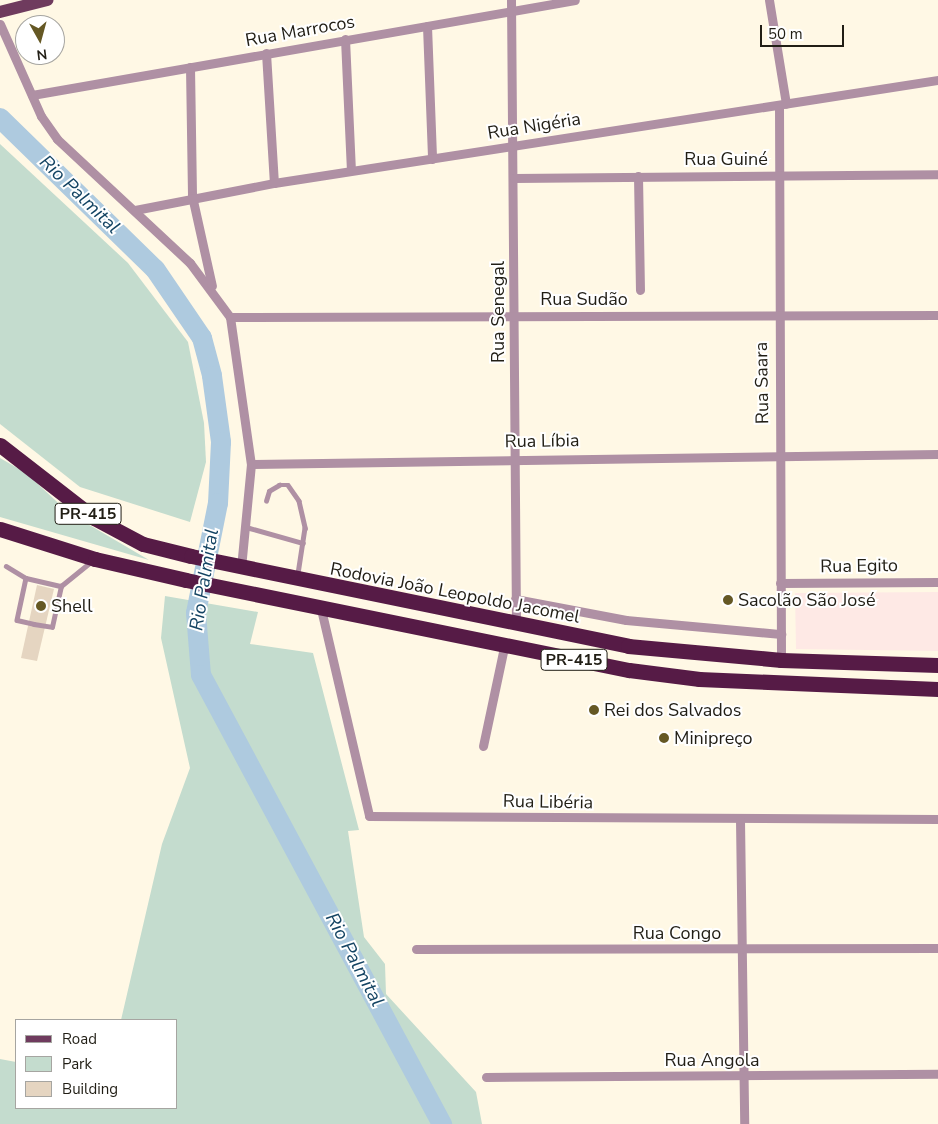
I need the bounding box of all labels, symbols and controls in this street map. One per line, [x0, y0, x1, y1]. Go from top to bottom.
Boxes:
street label: Rua Marrocos [244, 11, 356, 51]
north arrow [15, 15, 65, 65]
scale bar [763, 15, 847, 47]
text: 50 m [768, 24, 803, 44]
text: N [35, 44, 48, 64]
street label: Rua Nigéria [486, 108, 582, 144]
street label: Rua Guiné [684, 148, 768, 170]
water label: Rio Palmital [34, 151, 124, 239]
street label: Rua Senegal [487, 261, 509, 363]
street label: Rua Sudão [540, 288, 628, 310]
street label: Rua Saara [750, 342, 774, 424]
street label: Rua Líbia [504, 430, 580, 452]
road number: PR-415 [54, 500, 122, 528]
water label: Rio Palmital [186, 527, 224, 633]
street label: Rua Egito [820, 555, 898, 577]
street label: Rodovia João Leopoldo Jacomel [328, 558, 582, 628]
place label: Sacolão São José [738, 589, 876, 611]
marker: Sacolão São José [722, 594, 734, 606]
place label: Shell [51, 595, 93, 617]
marker: Shell [35, 600, 47, 612]
road number: PR-415 [540, 646, 608, 674]
place label: Rei dos Salvados [604, 699, 742, 721]
marker: Rei dos Salvados [588, 704, 600, 716]
place label: Minipreço [674, 727, 753, 749]
marker: Minipreço [658, 732, 670, 744]
street label: Rua Libéria [503, 790, 593, 814]
water label: Rio Palmital [320, 909, 388, 1011]
street label: Rua Congo [633, 922, 721, 944]
legend [15, 1019, 178, 1109]
text: Road [62, 1029, 97, 1049]
street label: Rua Angola [664, 1049, 760, 1071]
text: Park [62, 1054, 92, 1074]
text: Building [62, 1079, 118, 1099]

